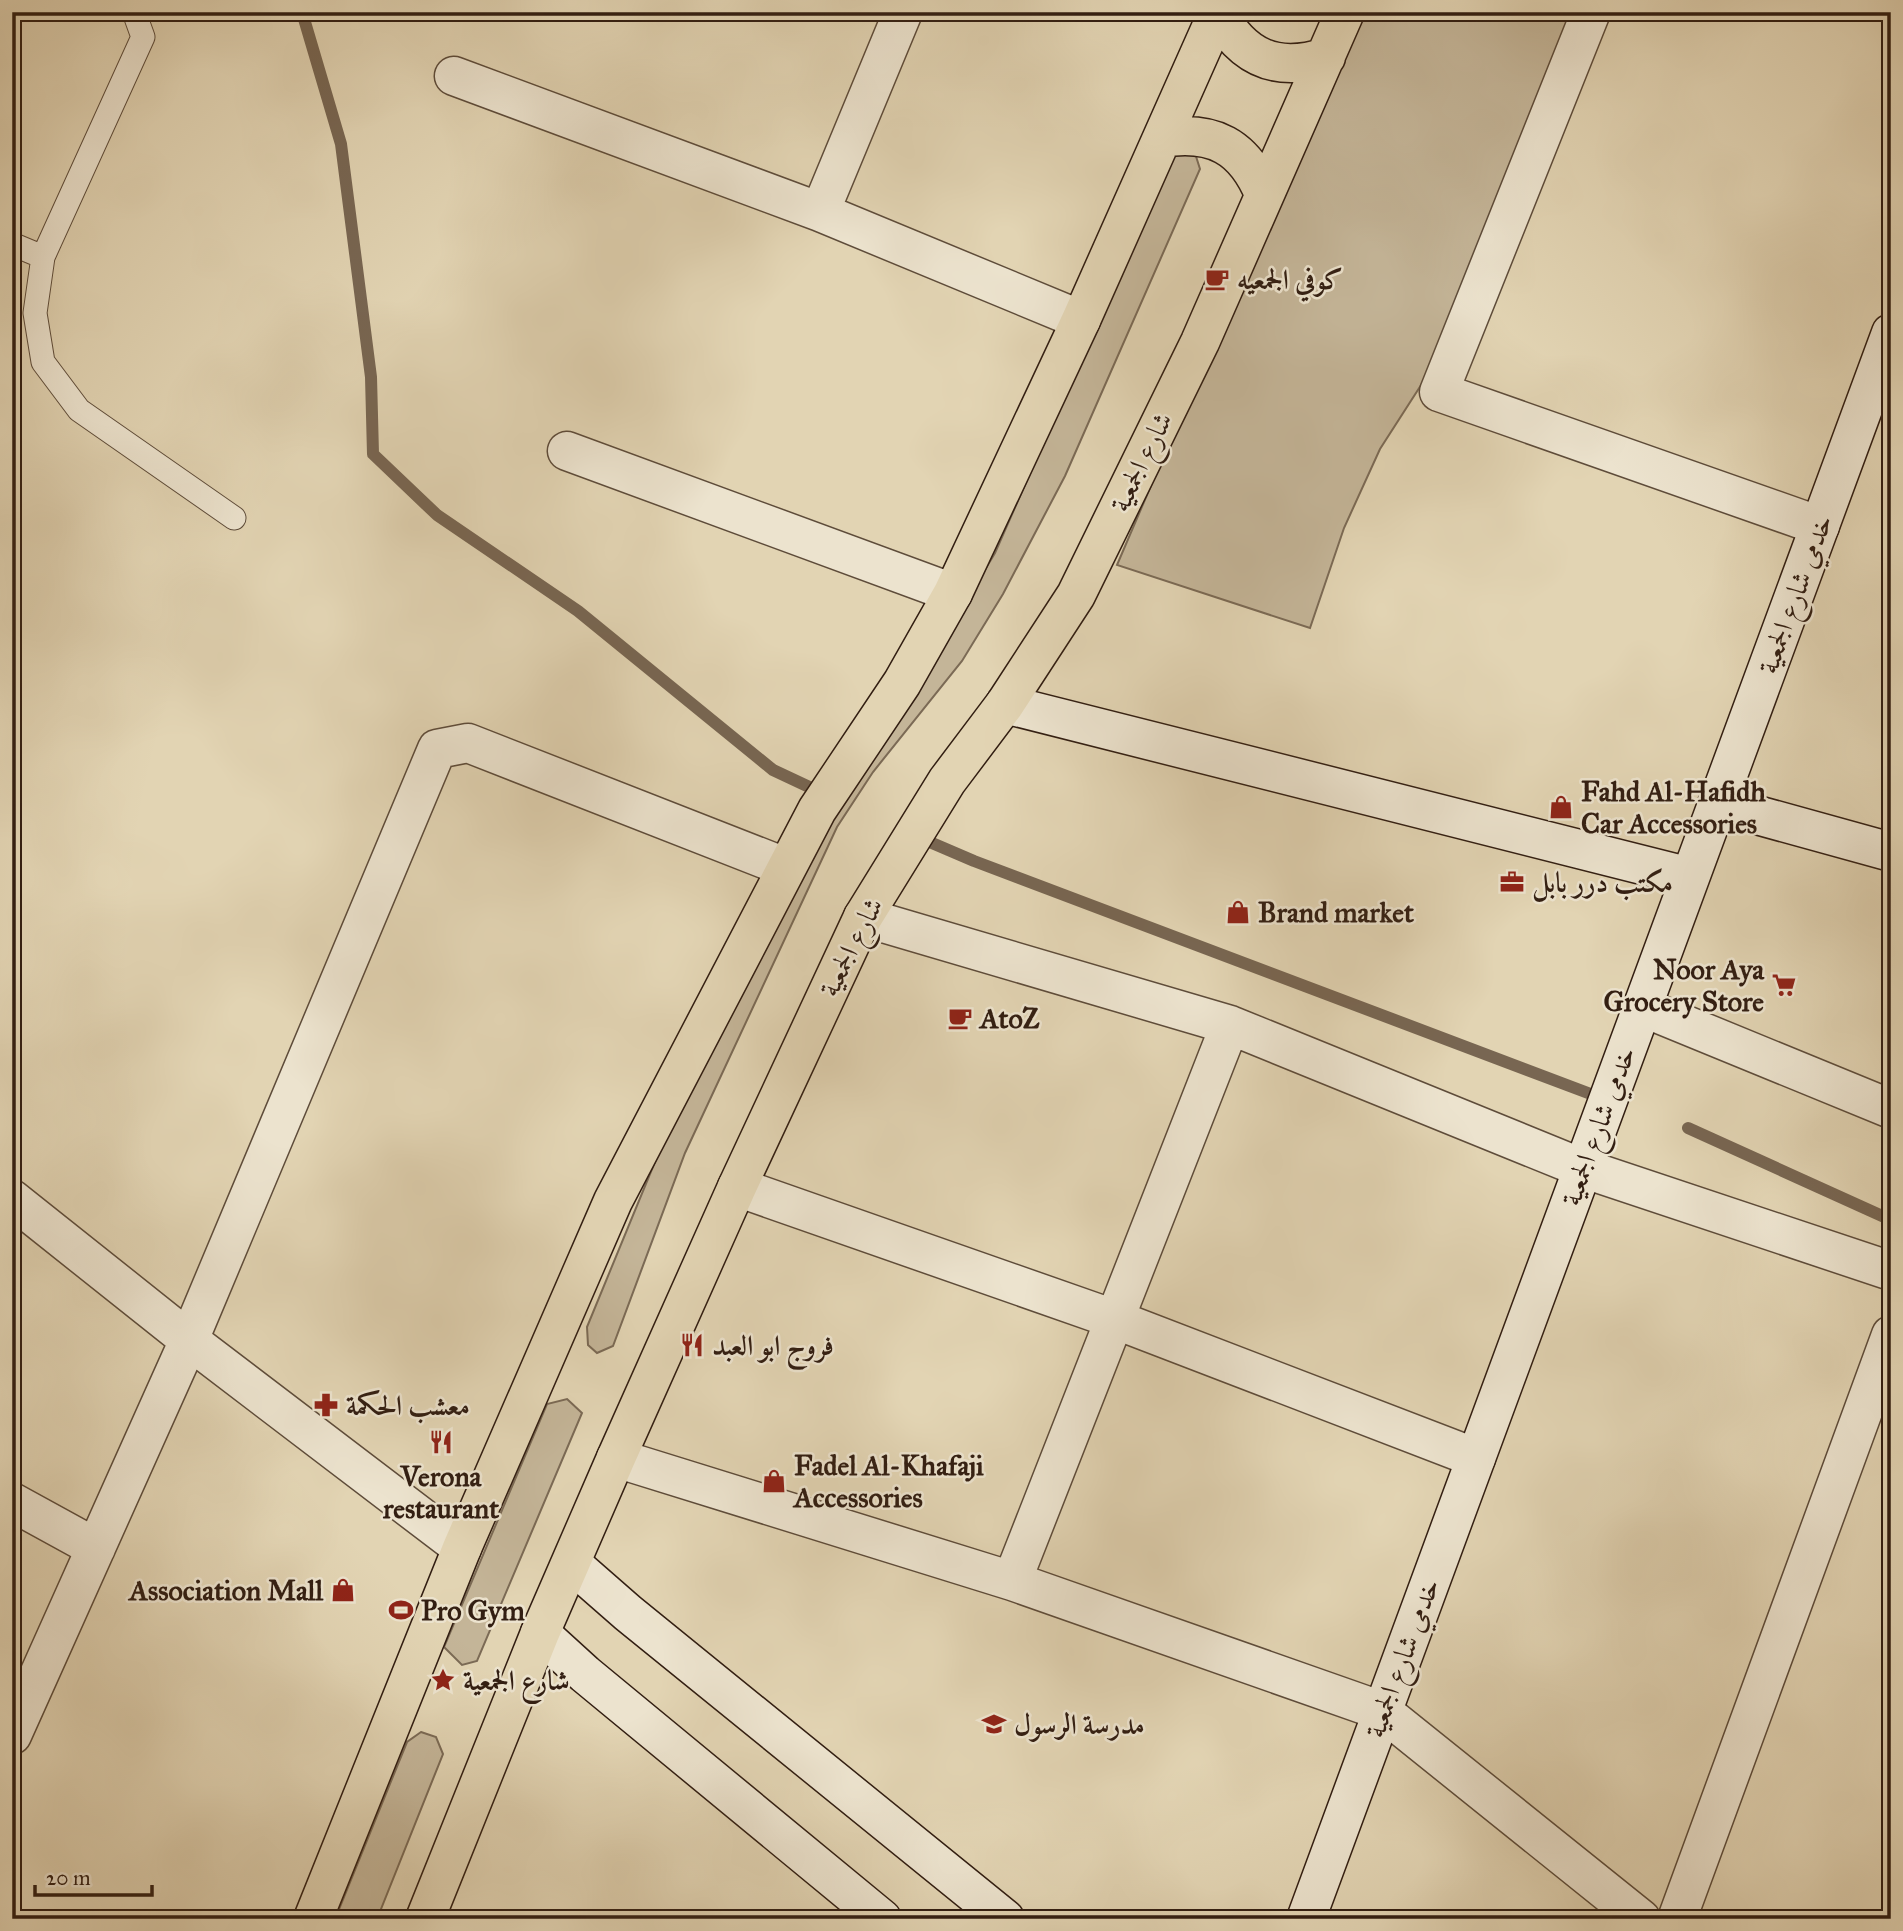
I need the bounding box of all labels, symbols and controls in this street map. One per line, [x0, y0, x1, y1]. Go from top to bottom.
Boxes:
place label: كوفي الجمعيه [1237, 262, 1343, 302]
cafe icon: كوفي الجمعيه [1203, 265, 1231, 293]
street label: شارع الجمعية [1102, 406, 1185, 520]
street label: خدمي شارع الجمعية [1750, 510, 1846, 680]
place label: Fahd Al-Hafidh Car Accessories [1581, 774, 1766, 841]
shop icon: Fahd Al-Hafidh Car Accessories [1547, 793, 1575, 821]
place label: مكتب درر بابل [1532, 865, 1673, 902]
office icon: مكتب درر بابل [1498, 868, 1526, 896]
street label: شارع الجمعية [811, 892, 896, 1005]
place label: Brand market [1258, 895, 1414, 930]
shop icon: Brand market [1224, 898, 1252, 926]
place label: Noor Aya Grocery Store [1604, 952, 1765, 1019]
supermarket icon: Noor Aya Grocery Store [1770, 971, 1798, 999]
place label: AtoZ [978, 1001, 1040, 1036]
cafe icon: AtoZ [946, 1004, 974, 1032]
street label: خدمي شارع الجمعية [1553, 1042, 1649, 1212]
place label: فروج ابو العبد [712, 1328, 834, 1371]
restaurant icon: فروج ابو العبد [678, 1331, 706, 1359]
place label: معشب الحكمة [346, 1388, 470, 1424]
pharmacy icon: معشب الحكمة [312, 1391, 340, 1419]
restaurant icon: Verona restaurant [427, 1428, 455, 1456]
place label: Fadel Al-Khafaji Accessories [792, 1448, 984, 1515]
place label: Verona restaurant [382, 1459, 499, 1526]
shop icon: Fadel Al-Khafaji Accessories [760, 1467, 788, 1495]
place label: Association Mall [127, 1573, 323, 1608]
street label: خدمي شارع الجمعية [1357, 1574, 1453, 1744]
shop icon: Association Mall [329, 1576, 357, 1604]
place label: Pro Gym [421, 1593, 525, 1628]
sports icon: Pro Gym [387, 1596, 415, 1624]
place label: شارع الجمعية [463, 1663, 570, 1704]
place icon: شارع الجمعية [429, 1666, 457, 1694]
place label: مدرسة الرسول [1014, 1707, 1145, 1742]
school or university icon: مدرسة الرسول [980, 1710, 1008, 1738]
scale bar [35, 1854, 152, 1898]
text: 20 m [46, 1865, 91, 1891]

